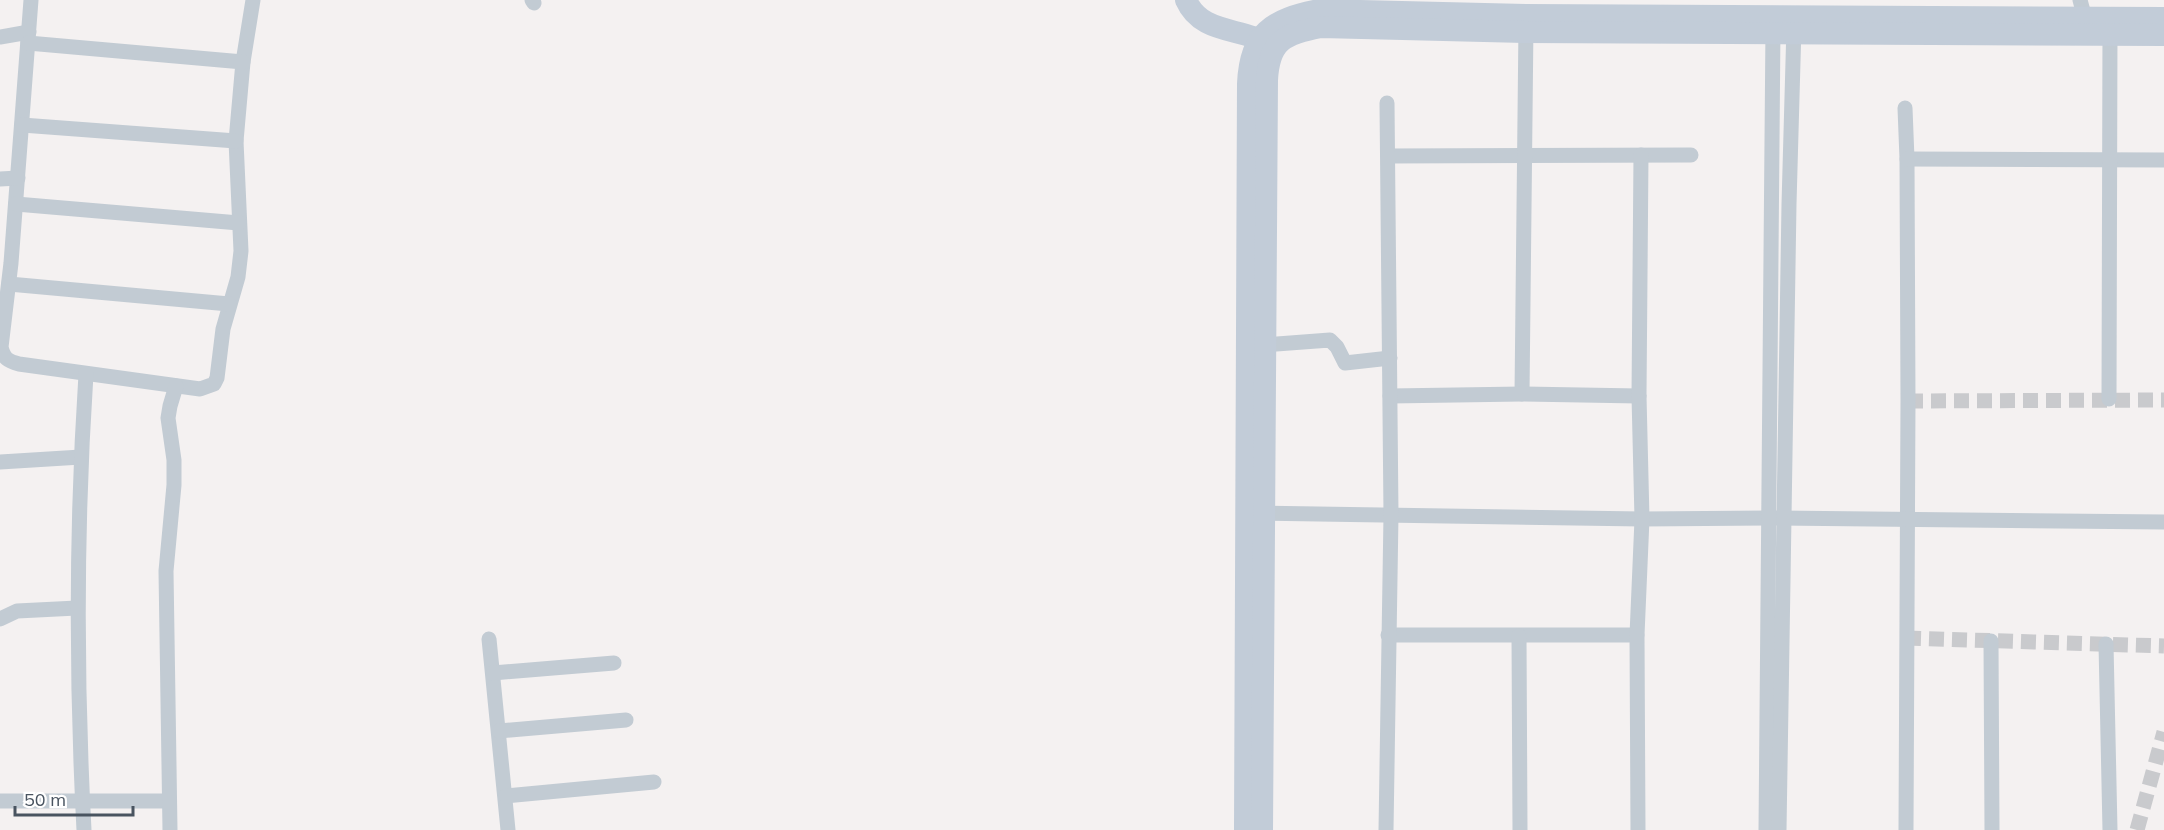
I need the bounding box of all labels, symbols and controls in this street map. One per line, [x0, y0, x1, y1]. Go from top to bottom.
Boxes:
scale bar [15, 779, 134, 817]
text: 50 m [24, 788, 66, 811]

